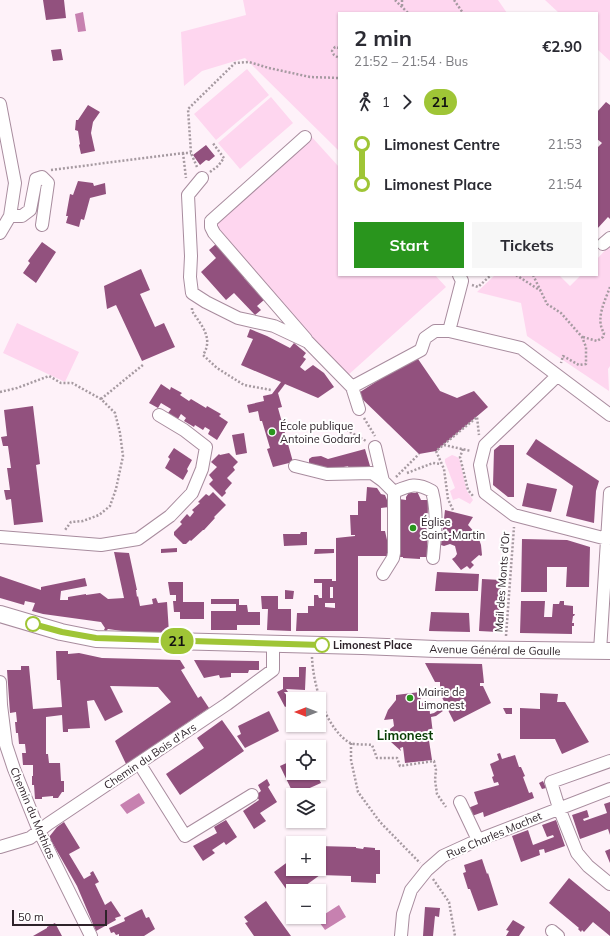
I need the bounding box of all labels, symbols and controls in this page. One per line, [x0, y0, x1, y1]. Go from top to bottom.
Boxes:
text: 2 min [354, 24, 412, 52]
text: €2.90 [542, 37, 582, 56]
text: 21:52 – 21:54 · Bus [354, 53, 468, 69]
icon: walk [354, 91, 376, 113]
icon: forward [396, 91, 418, 113]
text: 21 [432, 93, 449, 111]
text: 1 [382, 94, 390, 110]
text: Limonest Centre [384, 135, 500, 154]
text: 21:53 [548, 136, 582, 152]
text: Limonest Place [384, 175, 492, 194]
text: 21:54 [548, 176, 582, 192]
button: Start [354, 222, 464, 268]
button: Tickets [472, 222, 582, 268]
place label: École publique Antoine Godard [280, 419, 361, 446]
marker: École publique Antoine Godard [267, 427, 277, 437]
place label: Église Saint-Martin [421, 515, 485, 542]
marker: Église Saint-Martin [408, 523, 418, 533]
street label: Mail des Monts d'Or [491, 531, 513, 633]
unlabelled marker [25, 616, 41, 632]
line badge: 21 [159, 628, 195, 654]
text: 21 [169, 632, 185, 650]
marker: Limonest Place [314, 637, 330, 653]
place label: Limonest Place [333, 638, 412, 652]
street label: Avenue Général de Gaulle [429, 642, 561, 658]
place label: Mairie de Limonest [418, 685, 465, 712]
north arrow [286, 692, 326, 732]
map controls [286, 692, 326, 924]
marker: Mairie de Limonest [405, 693, 415, 703]
street label: Chemin du Bois d'Ars [101, 720, 199, 792]
district label: Limonest [377, 727, 433, 743]
button: locate [286, 740, 326, 780]
street label: Chemin du Mathias [7, 765, 59, 861]
button: layers [286, 788, 326, 828]
street label: Rue Charles Machet [444, 809, 544, 861]
button: + [286, 836, 326, 876]
button: − [286, 884, 326, 924]
scale bar [12, 908, 107, 927]
text: 50 m [18, 910, 44, 924]

